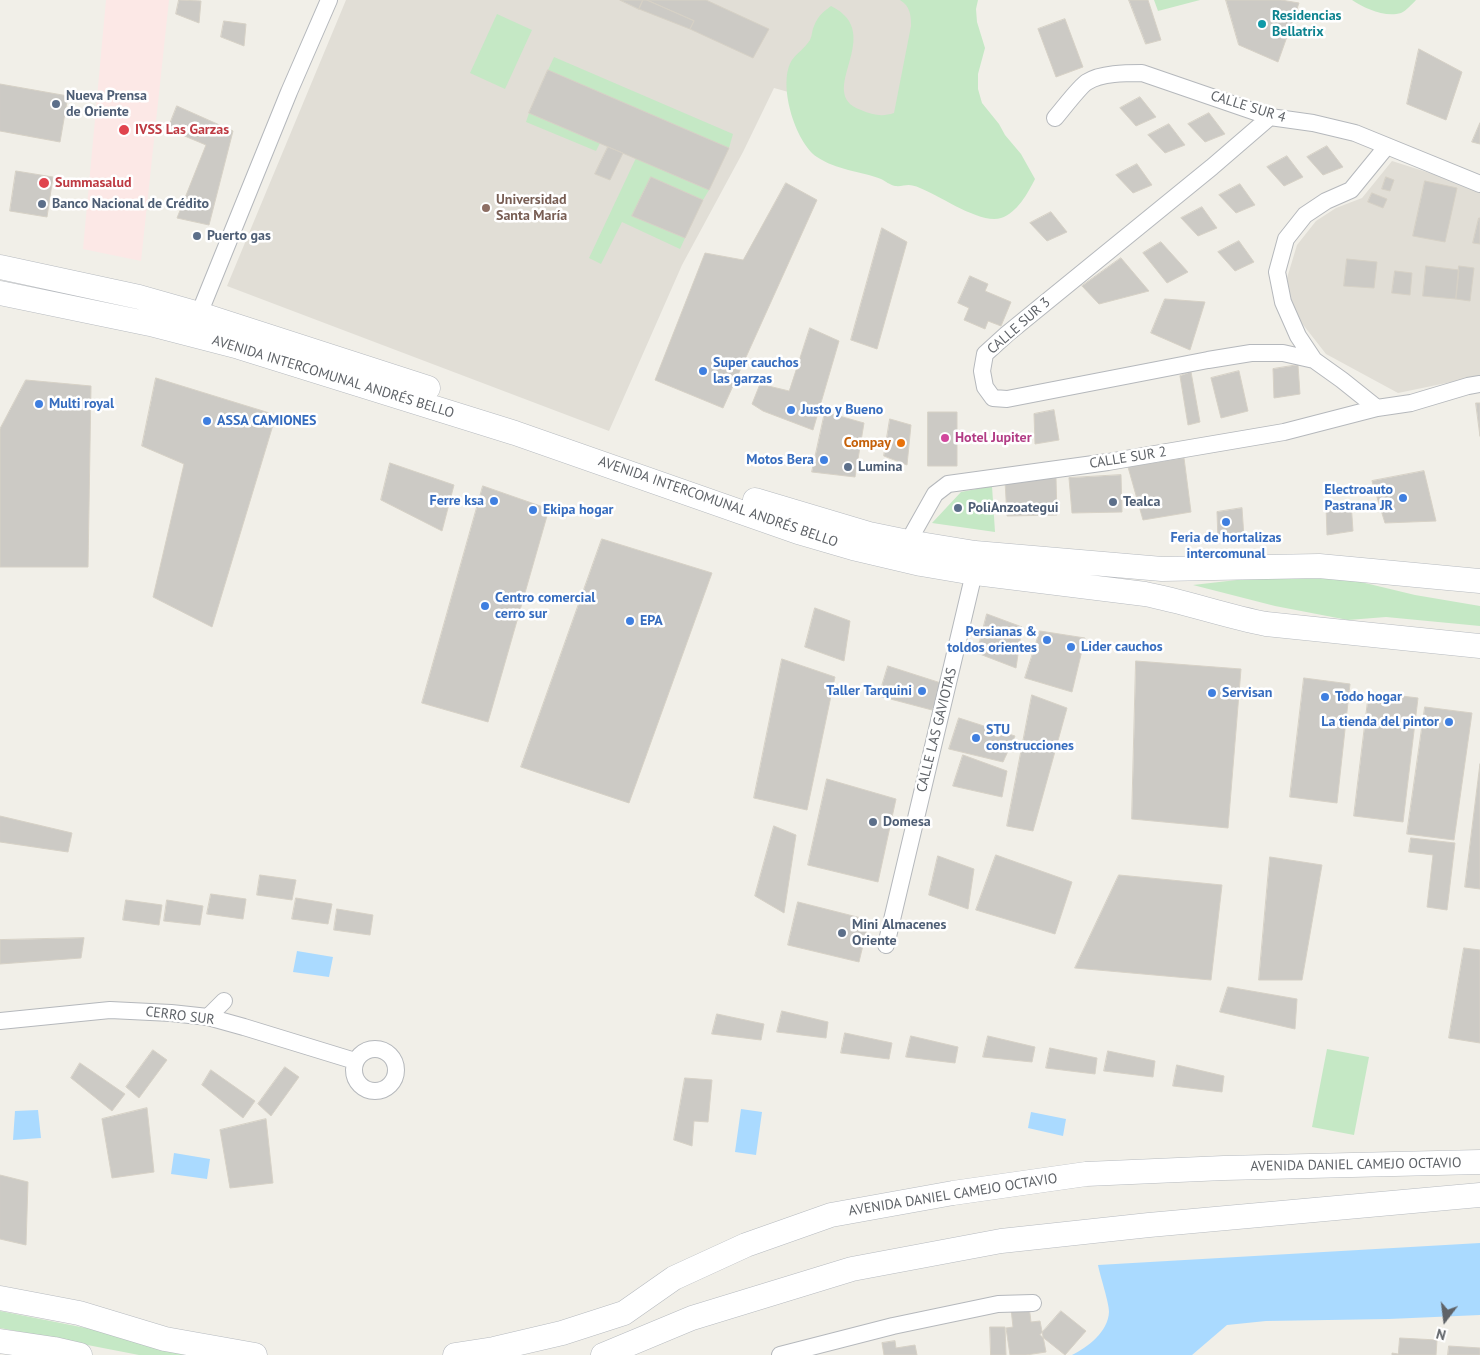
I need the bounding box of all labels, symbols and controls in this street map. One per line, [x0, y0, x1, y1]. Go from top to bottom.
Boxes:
place label: Residencias Bellatrix [1272, 8, 1342, 40]
marker: Residencias Bellatrix [1256, 18, 1268, 30]
place label: Nueva Prensa de Oriente [66, 88, 147, 120]
street label: CALLE SUR 4 [1208, 88, 1288, 126]
marker: Nueva Prensa de Oriente [50, 98, 62, 110]
place label: IVSS Las Garzas [135, 122, 229, 138]
marker: IVSS Las Garzas [117, 123, 131, 137]
place label: Summasalud [55, 175, 131, 191]
marker: Summasalud [37, 176, 51, 190]
place label: Universidad Santa María [496, 192, 567, 224]
place label: Banco Nacional de Crédito [52, 196, 209, 212]
marker: Banco Nacional de Crédito [36, 198, 48, 210]
marker: Universidad Santa María [480, 202, 492, 214]
place label: Puerto gas [207, 228, 271, 244]
marker: Puerto gas [191, 230, 203, 242]
street label: CALLE SUR 3 [984, 294, 1054, 358]
street label: AVENIDA INTERCOMUNAL ANDRÉS BELLO [210, 332, 456, 422]
place label: Super cauchos las garzas [713, 355, 799, 388]
marker: Super cauchos las garzas [697, 365, 709, 377]
place label: Multi royal [49, 396, 114, 412]
marker: Multi royal [33, 398, 45, 410]
place label: Justo y Bueno [801, 402, 883, 418]
marker: Justo y Bueno [785, 404, 797, 416]
place label: ASSA CAMIONES [217, 413, 316, 429]
marker: ASSA CAMIONES [201, 415, 213, 427]
place label: Hotel Jupiter [955, 430, 1032, 446]
marker: Hotel Jupiter [939, 432, 951, 444]
place label: Compay [844, 435, 891, 451]
marker: Compay [895, 437, 907, 449]
street label: CALLE SUR 2 [1088, 444, 1168, 472]
place label: Motos Bera [746, 452, 814, 468]
street label: AVENIDA INTERCOMUNAL ANDRÉS BELLO [596, 453, 840, 551]
marker: Motos Bera [818, 454, 830, 466]
place label: Lumina [858, 459, 902, 475]
marker: Lumina [842, 461, 854, 473]
place label: Electroauto Pastrana JR [1324, 482, 1393, 514]
marker: Electroauto Pastrana JR [1397, 492, 1409, 504]
place label: Ferre ksa [430, 493, 484, 509]
place label: Tealca [1123, 494, 1160, 510]
marker: Ferre ksa [488, 495, 500, 507]
marker: Tealca [1107, 496, 1119, 508]
place label: PoliAnzoategui [968, 500, 1058, 516]
place label: Ekipa hogar [543, 502, 614, 518]
marker: PoliAnzoategui [952, 502, 964, 514]
marker: Ekipa hogar [527, 504, 539, 516]
marker: Feria de hortalizas intercomunal [1220, 516, 1232, 528]
place label: Feria de hortalizas intercomunal [1170, 530, 1282, 562]
place label: Centro comercial cerro sur [495, 590, 595, 622]
marker: Centro comercial cerro sur [479, 600, 491, 612]
place label: EPA [640, 613, 663, 629]
marker: EPA [624, 615, 636, 627]
place label: Persianas & toldos orientes [947, 624, 1037, 656]
marker: Persianas & toldos orientes [1041, 634, 1053, 646]
place label: Lider cauchos [1081, 639, 1163, 655]
marker: Lider cauchos [1065, 641, 1077, 653]
street label: CALLE LAS GAVIOTAS [913, 666, 961, 794]
place label: Taller Tarquini [826, 683, 912, 699]
marker: Taller Tarquini [916, 685, 928, 697]
place label: Servisan [1222, 685, 1272, 701]
marker: Servisan [1206, 687, 1218, 699]
place label: Todo hogar [1335, 689, 1402, 705]
marker: Todo hogar [1319, 691, 1331, 703]
place label: La tienda del pintor [1321, 714, 1439, 730]
marker: La tienda del pintor [1443, 716, 1455, 728]
place label: STU construcciones [986, 722, 1074, 754]
marker: STU construcciones [970, 732, 982, 744]
place label: Domesa [883, 814, 931, 830]
marker: Domesa [867, 816, 879, 828]
place label: Mini Almacenes Oriente [852, 917, 946, 950]
marker: Mini Almacenes Oriente [836, 927, 848, 939]
street label: CERRO SUR [144, 1003, 216, 1029]
street label: AVENIDA DANIEL CAMEJO OCTAVIO [1250, 1155, 1462, 1175]
street label: AVENIDA DANIEL CAMEJO OCTAVIO [847, 1170, 1059, 1220]
north arrow [1420, 1295, 1470, 1345]
text: N [1434, 1325, 1448, 1344]

